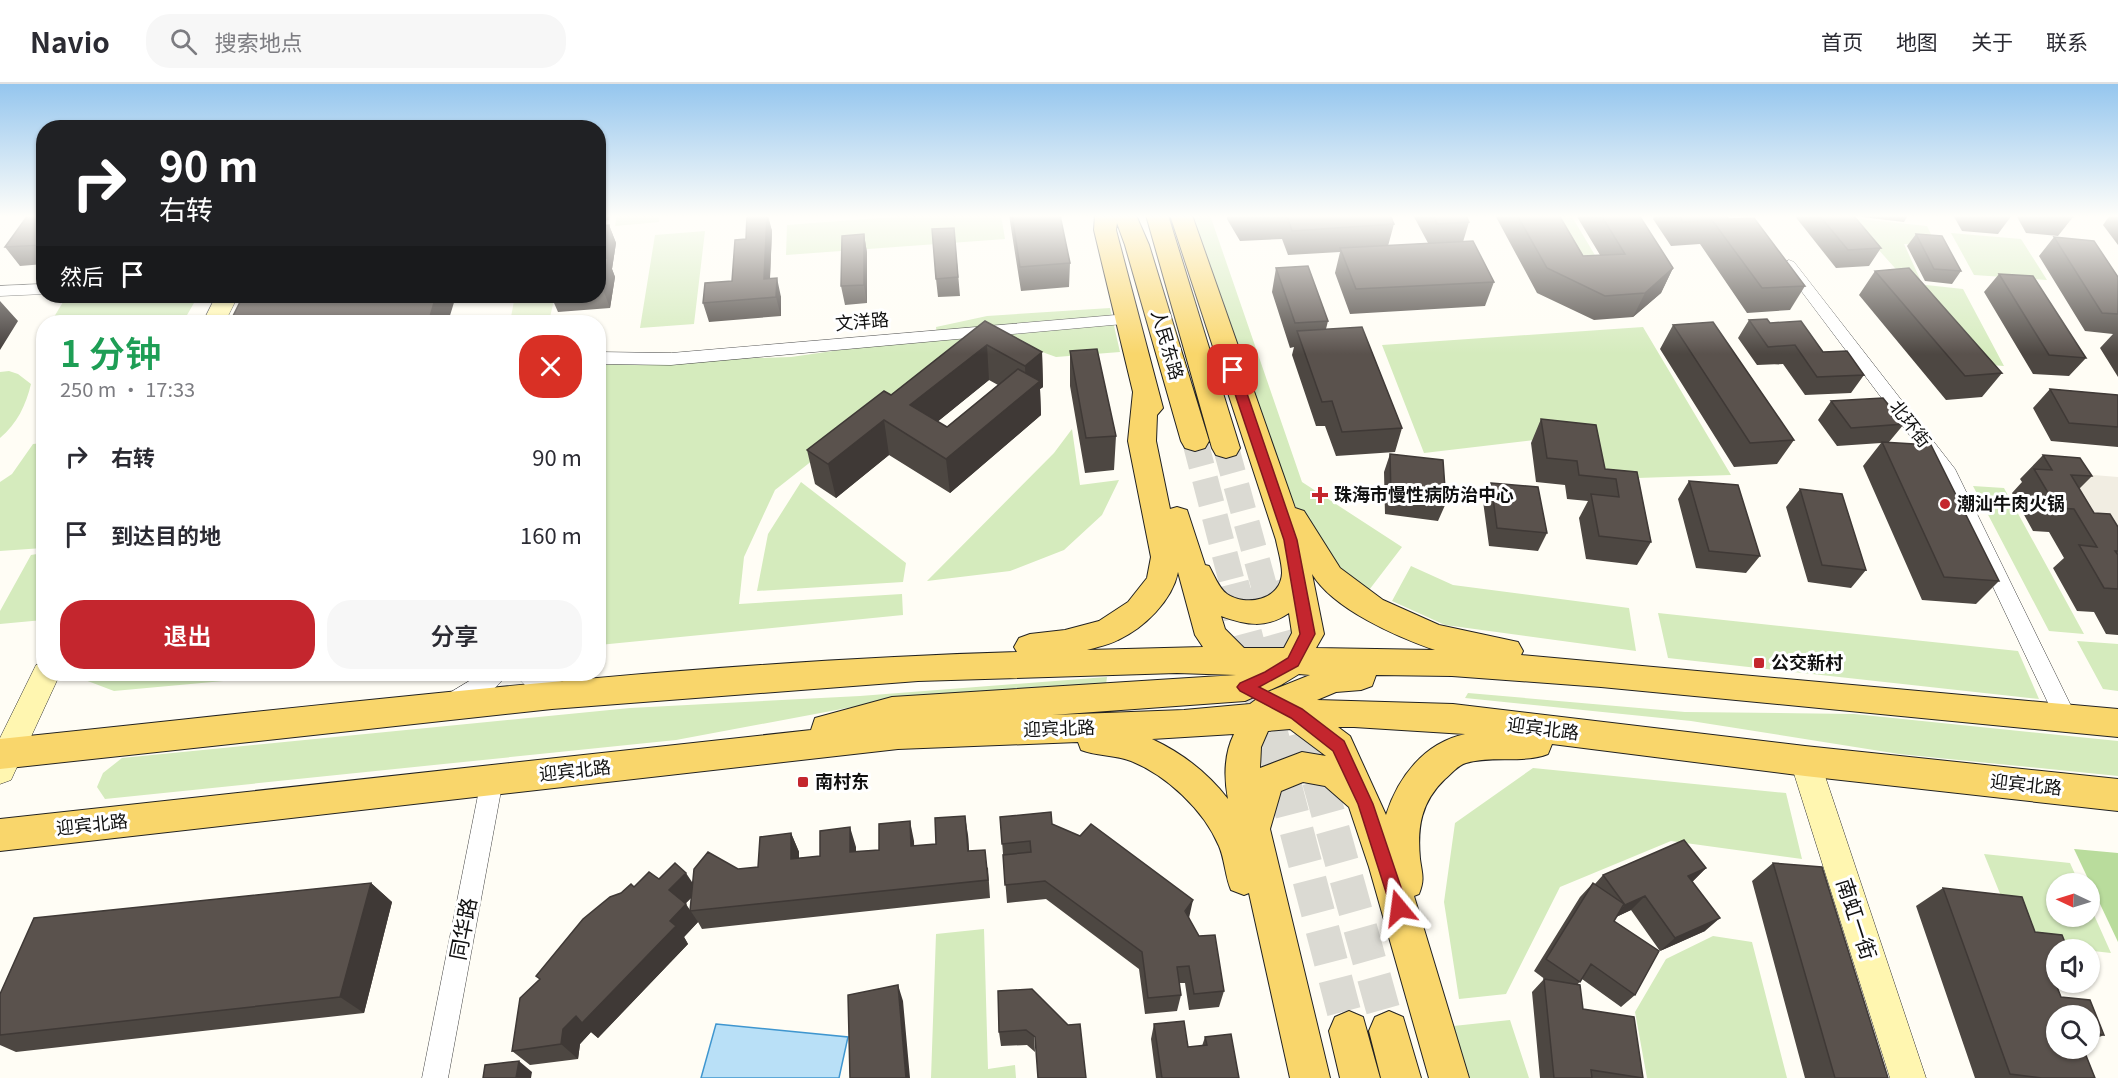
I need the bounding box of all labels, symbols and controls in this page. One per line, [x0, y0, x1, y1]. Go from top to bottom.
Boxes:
search box [146, 14, 566, 68]
text: Navio [30, 21, 110, 61]
icon: search [167, 25, 200, 58]
text: 搜索地点 [215, 25, 303, 57]
text: 首页 [1821, 26, 1863, 56]
text: 地图 [1896, 26, 1938, 56]
text: 关于 [1971, 26, 2013, 56]
text: 联系 [2046, 26, 2088, 56]
text: 90 m [159, 133, 259, 194]
icon: right [60, 144, 138, 222]
text: 右转 [159, 189, 213, 228]
icon: arrive [116, 258, 149, 291]
text: 然后 [60, 259, 104, 291]
street label: 文洋路 [834, 305, 890, 335]
street label: 人民东路 [1147, 306, 1191, 383]
text: 1 分钟 [60, 325, 161, 377]
button: close [519, 335, 582, 398]
pin [1207, 344, 1258, 395]
icon: arrive [1216, 353, 1249, 386]
text: 250 m · 17:33 [60, 374, 195, 403]
street label: 北环街 [1885, 393, 1938, 452]
icon: right [60, 440, 93, 473]
text: 右转 [111, 440, 155, 472]
text: 90 m [532, 440, 582, 472]
place label: 珠海市慢性病防治中心 [1334, 480, 1514, 506]
marker: 珠海市慢性病防治中心 [1311, 486, 1329, 504]
place label: 潮汕牛肉火锅 [1957, 489, 2065, 515]
marker: 潮汕牛肉火锅 [1938, 497, 1952, 511]
icon: arrive [60, 518, 93, 551]
text: 到达目的地 [111, 518, 221, 550]
text: 160 m [520, 518, 582, 550]
button: 退出 [60, 600, 315, 669]
button: 分享 [327, 600, 582, 669]
place label: 公交新村 [1771, 648, 1843, 674]
marker: 公交新村 [1752, 656, 1766, 670]
street label: 迎宾北路 [1506, 710, 1581, 744]
street label: 迎宾北路 [1022, 713, 1095, 741]
street label: 迎宾北路 [538, 752, 612, 786]
street label: 迎宾北路 [1989, 766, 2063, 800]
place label: 南村东 [815, 767, 869, 793]
marker: 南村东 [796, 775, 810, 789]
street label: 迎宾北路 [55, 806, 129, 840]
north arrow [2046, 873, 2100, 927]
map controls [2046, 873, 2100, 1059]
street label: 南虹一街 [1831, 874, 1885, 963]
position arrow [1367, 876, 1431, 940]
street label: 同华路 [441, 895, 483, 962]
button: sound [2046, 939, 2100, 993]
button: search [2046, 1005, 2100, 1059]

